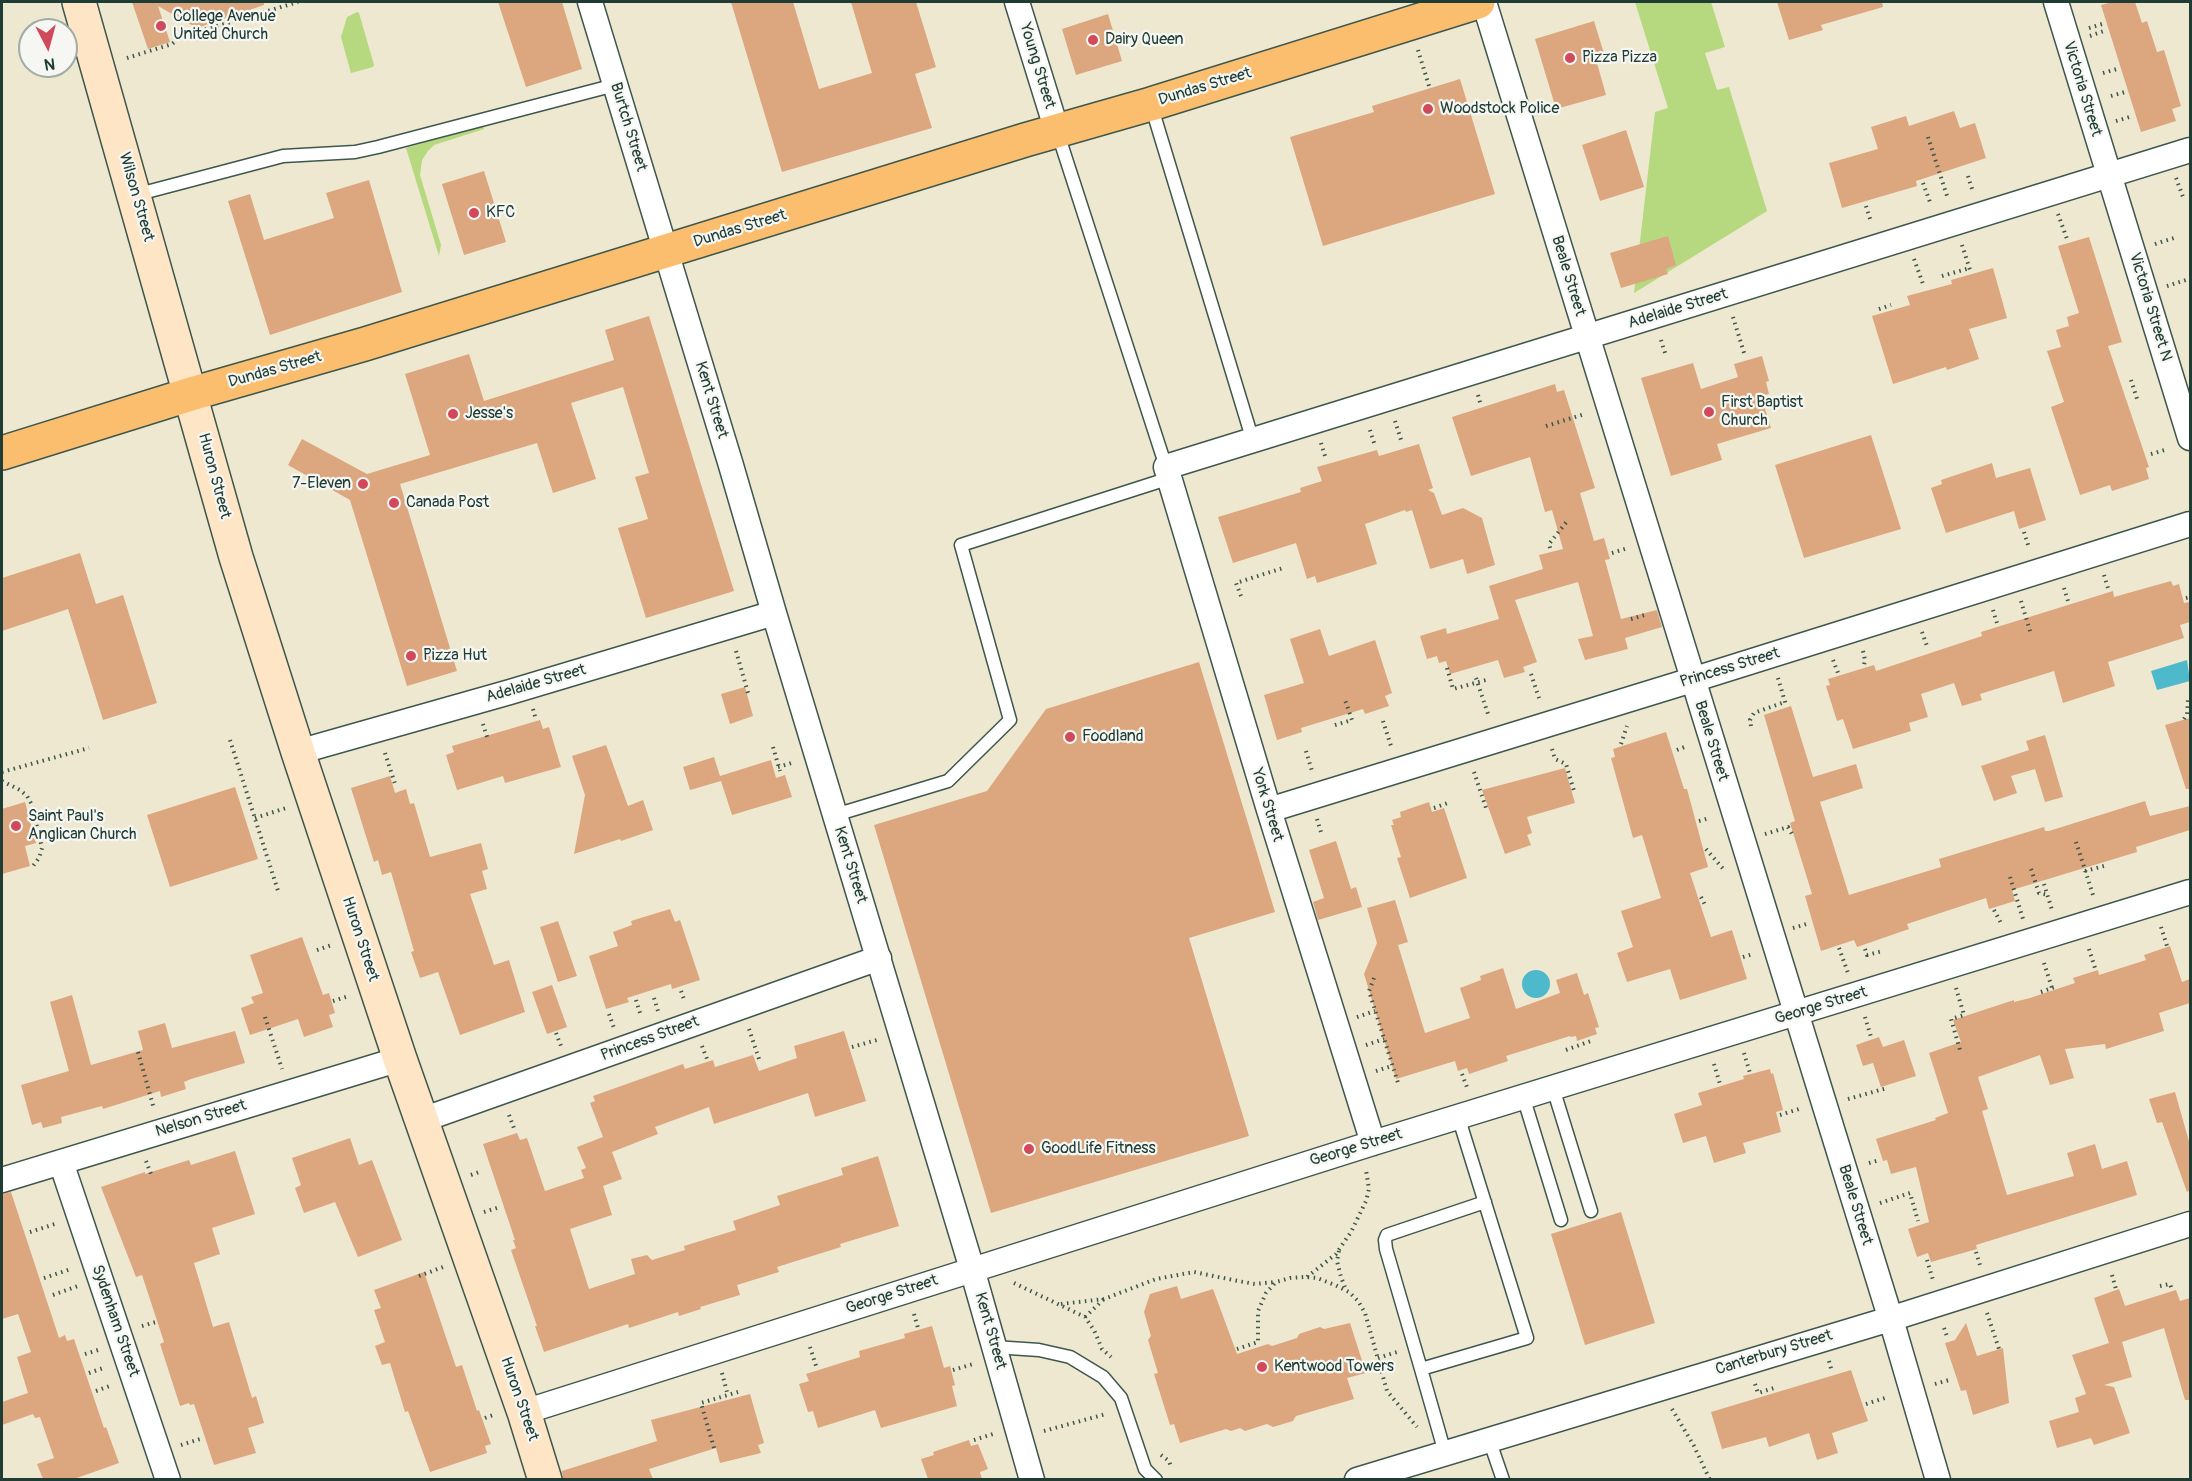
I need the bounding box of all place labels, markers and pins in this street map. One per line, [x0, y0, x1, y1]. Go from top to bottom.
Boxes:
place label: College Avenue United Church [173, 7, 276, 45]
marker: College Avenue United Church [154, 19, 168, 33]
place label: Dairy Queen [1105, 30, 1184, 50]
marker: Dairy Queen [1086, 33, 1100, 47]
place label: Pizza Pizza [1582, 48, 1657, 68]
marker: Pizza Pizza [1563, 51, 1577, 65]
place label: Woodstock Police [1440, 99, 1559, 119]
marker: Woodstock Police [1421, 102, 1435, 116]
place label: KFC [486, 203, 515, 223]
marker: KFC [467, 206, 481, 220]
place label: First Baptist Church [1721, 393, 1803, 431]
place label: Jesse's [465, 404, 513, 424]
marker: First Baptist Church [1702, 405, 1716, 419]
marker: Jesse's [446, 407, 460, 421]
place label: 7-Eleven [292, 474, 351, 494]
marker: 7-Eleven [356, 477, 370, 491]
place label: Canada Post [406, 493, 489, 513]
marker: Canada Post [387, 496, 401, 510]
place label: Pizza Hut [423, 646, 487, 666]
marker: Pizza Hut [404, 649, 418, 663]
place label: Foodland [1082, 727, 1144, 747]
marker: Foodland [1063, 730, 1077, 744]
place label: Saint Paul's Anglican Church [28, 807, 137, 845]
marker: Saint Paul's Anglican Church [9, 819, 23, 833]
place label: GoodLife Fitness [1041, 1139, 1156, 1159]
marker: GoodLife Fitness [1022, 1142, 1036, 1156]
place label: Kentwood Towers [1274, 1357, 1394, 1377]
marker: Kentwood Towers [1255, 1360, 1269, 1374]

